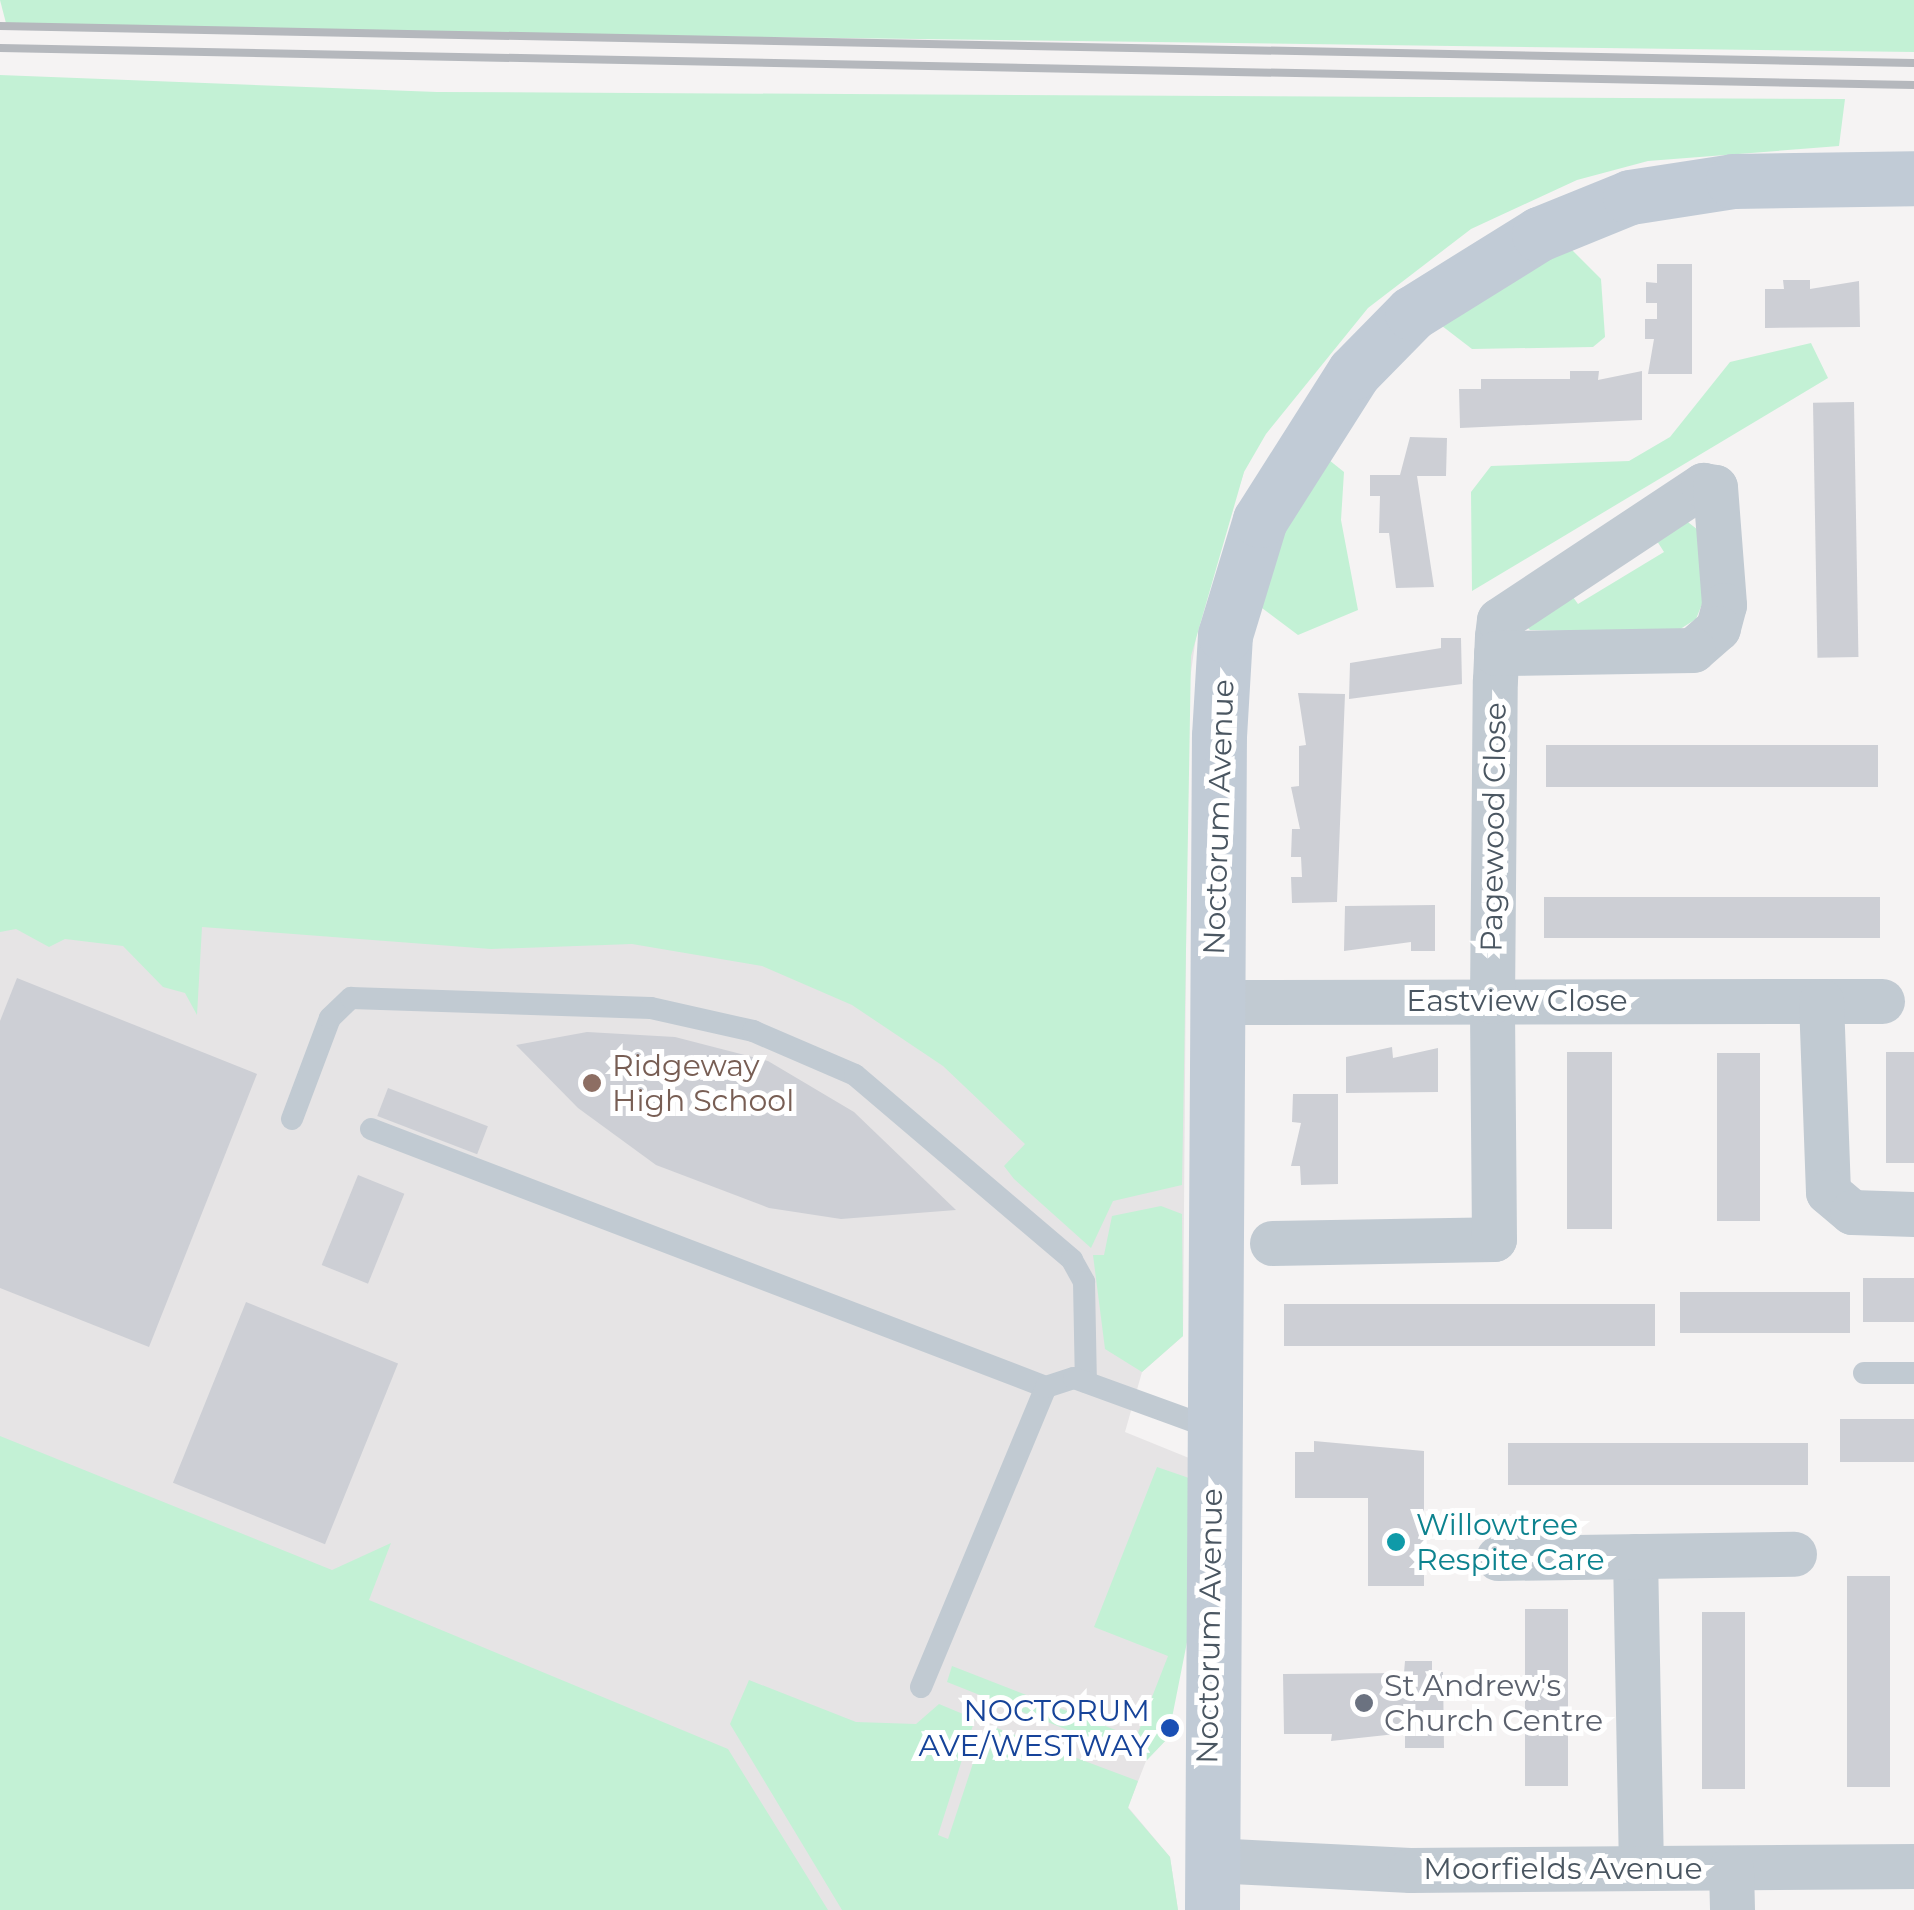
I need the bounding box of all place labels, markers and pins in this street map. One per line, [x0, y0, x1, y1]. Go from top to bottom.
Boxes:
place label: Ridgeway High School [612, 1048, 794, 1118]
marker: Ridgeway High School [581, 1072, 603, 1094]
place label: Willowtree Respite Care [1416, 1507, 1605, 1578]
marker: Willowtree Respite Care [1385, 1531, 1407, 1553]
place label: St Andrew's Church Centre [1384, 1668, 1603, 1738]
marker: St Andrew's Church Centre [1353, 1692, 1375, 1714]
place label: NOCTORUM AVE/WESTWAY [918, 1693, 1150, 1764]
marker: NOCTORUM AVE/WESTWAY [1159, 1717, 1181, 1739]

